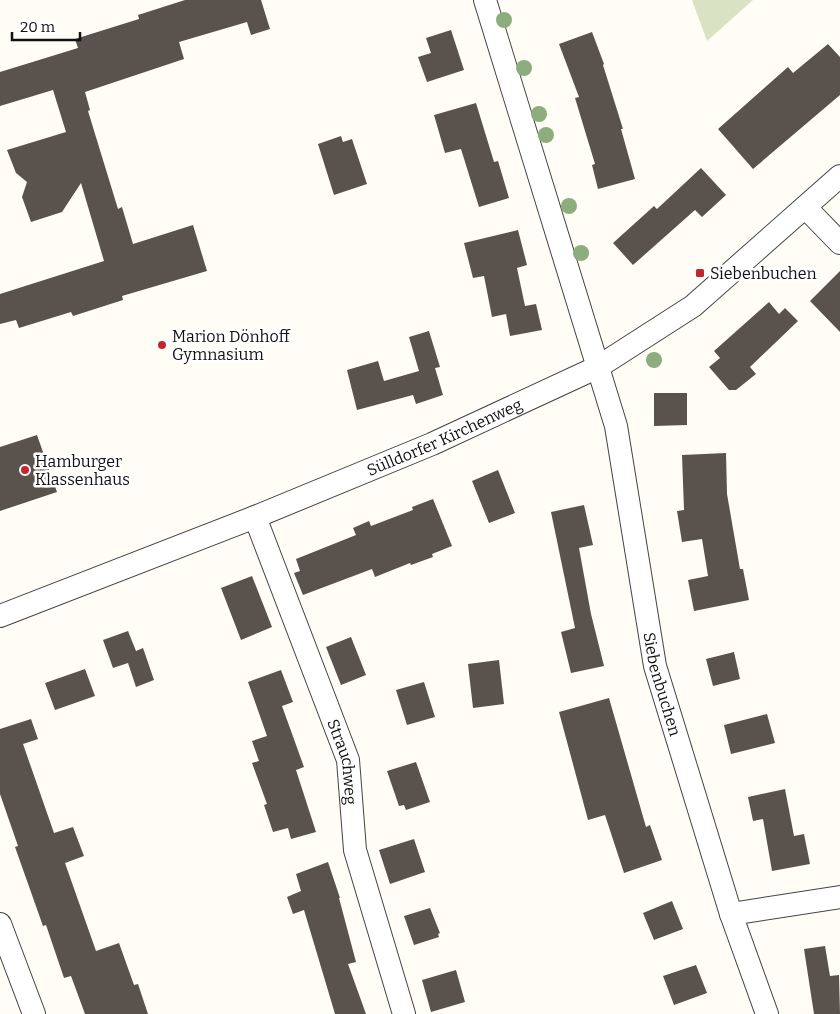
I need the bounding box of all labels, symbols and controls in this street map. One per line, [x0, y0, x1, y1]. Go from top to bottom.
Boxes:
scale bar [12, 10, 80, 42]
text: 20 m [20, 18, 56, 36]
place label: Siebenbuchen [710, 264, 817, 283]
marker: Siebenbuchen [694, 267, 706, 279]
place label: Marion Dönhoff Gymnasium [172, 327, 291, 364]
marker: Marion Dönhoff Gymnasium [156, 339, 168, 351]
street label: Sülldorfer Kirchenweg [364, 395, 525, 480]
place label: Hamburger Klassenhaus [35, 452, 130, 489]
marker: Hamburger Klassenhaus [19, 464, 31, 476]
street label: Siebenbuchen [640, 631, 685, 738]
street label: Strauchweg [323, 716, 360, 806]

